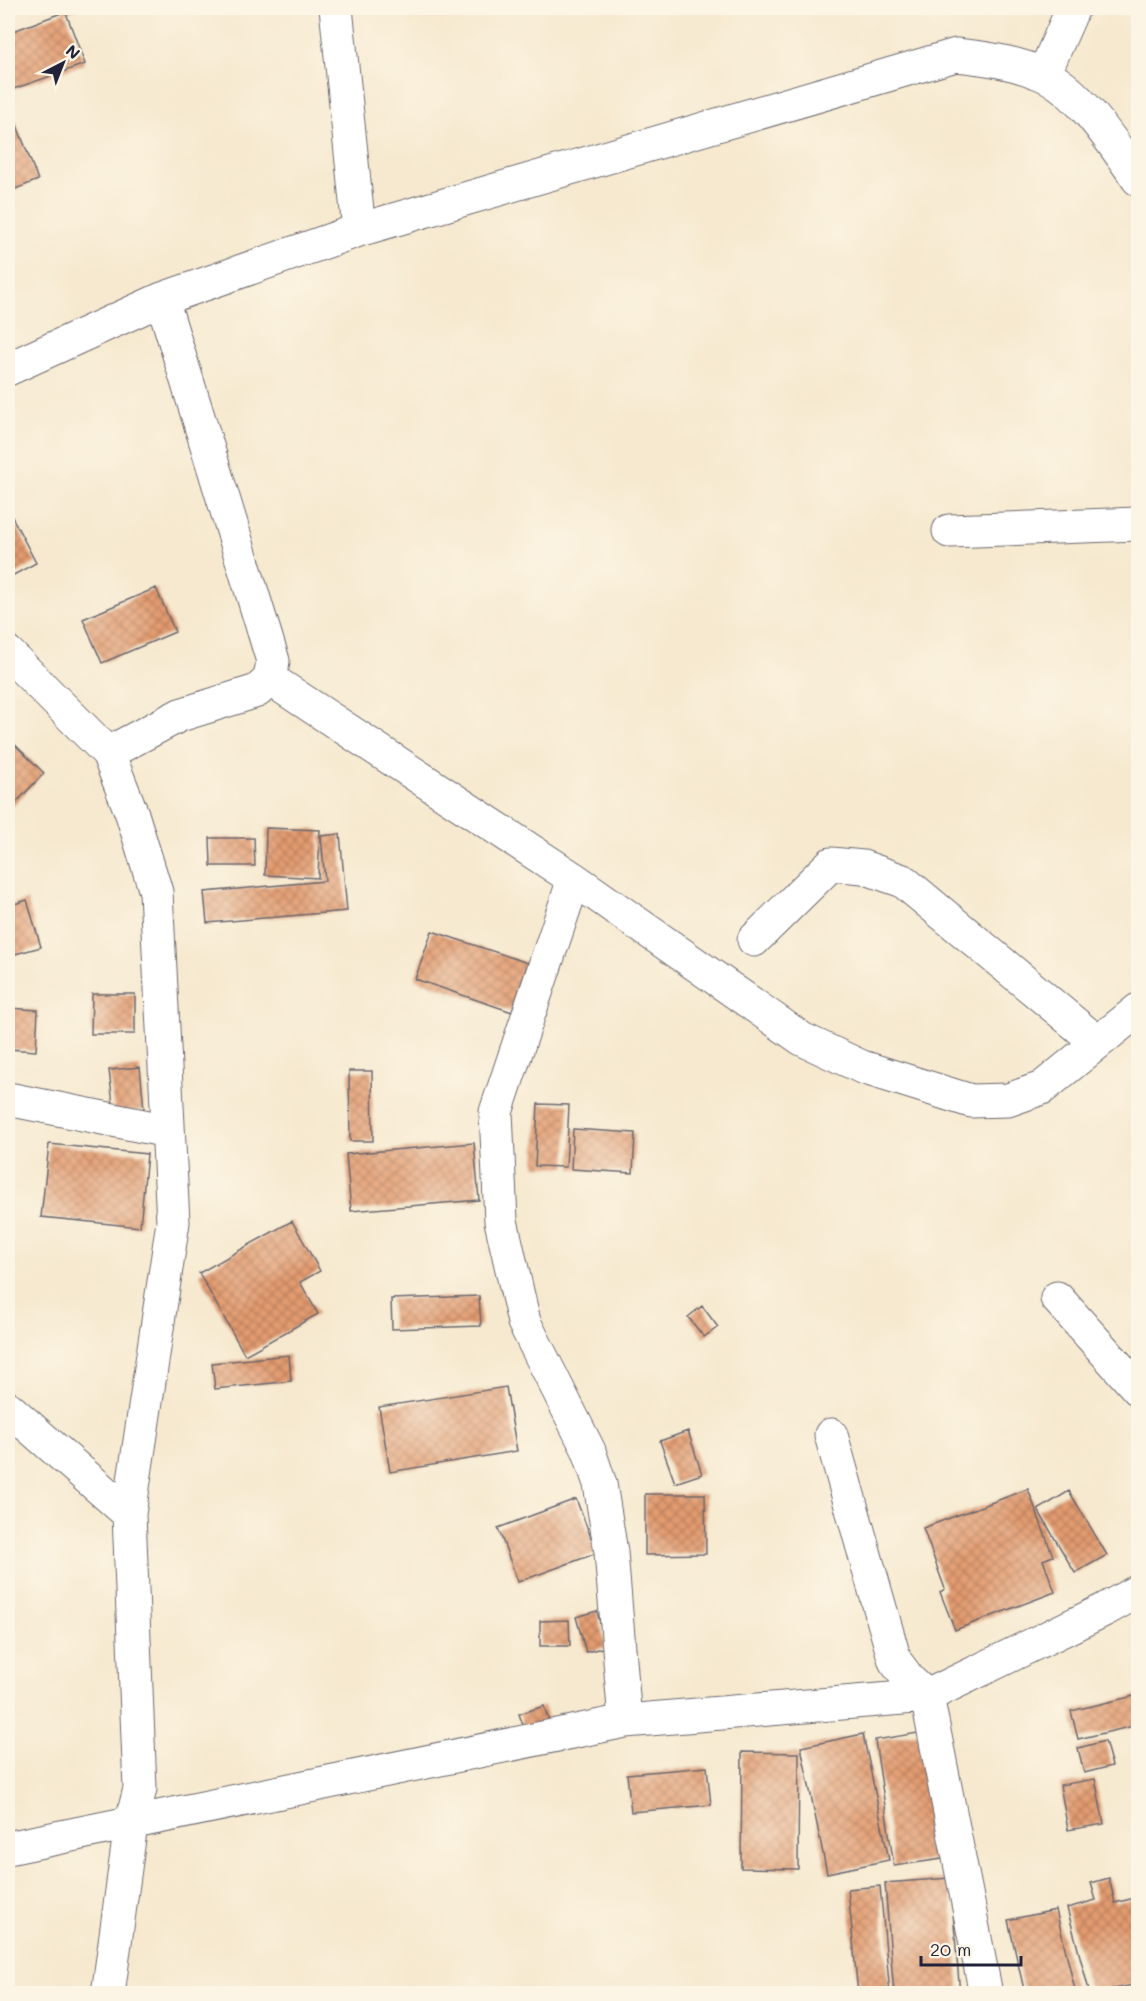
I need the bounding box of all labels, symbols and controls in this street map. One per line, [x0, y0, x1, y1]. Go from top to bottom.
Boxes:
north arrow [33, 33, 93, 93]
text: N [62, 40, 85, 63]
scale bar [921, 1929, 1022, 1967]
text: 20 m [930, 1937, 971, 1961]

